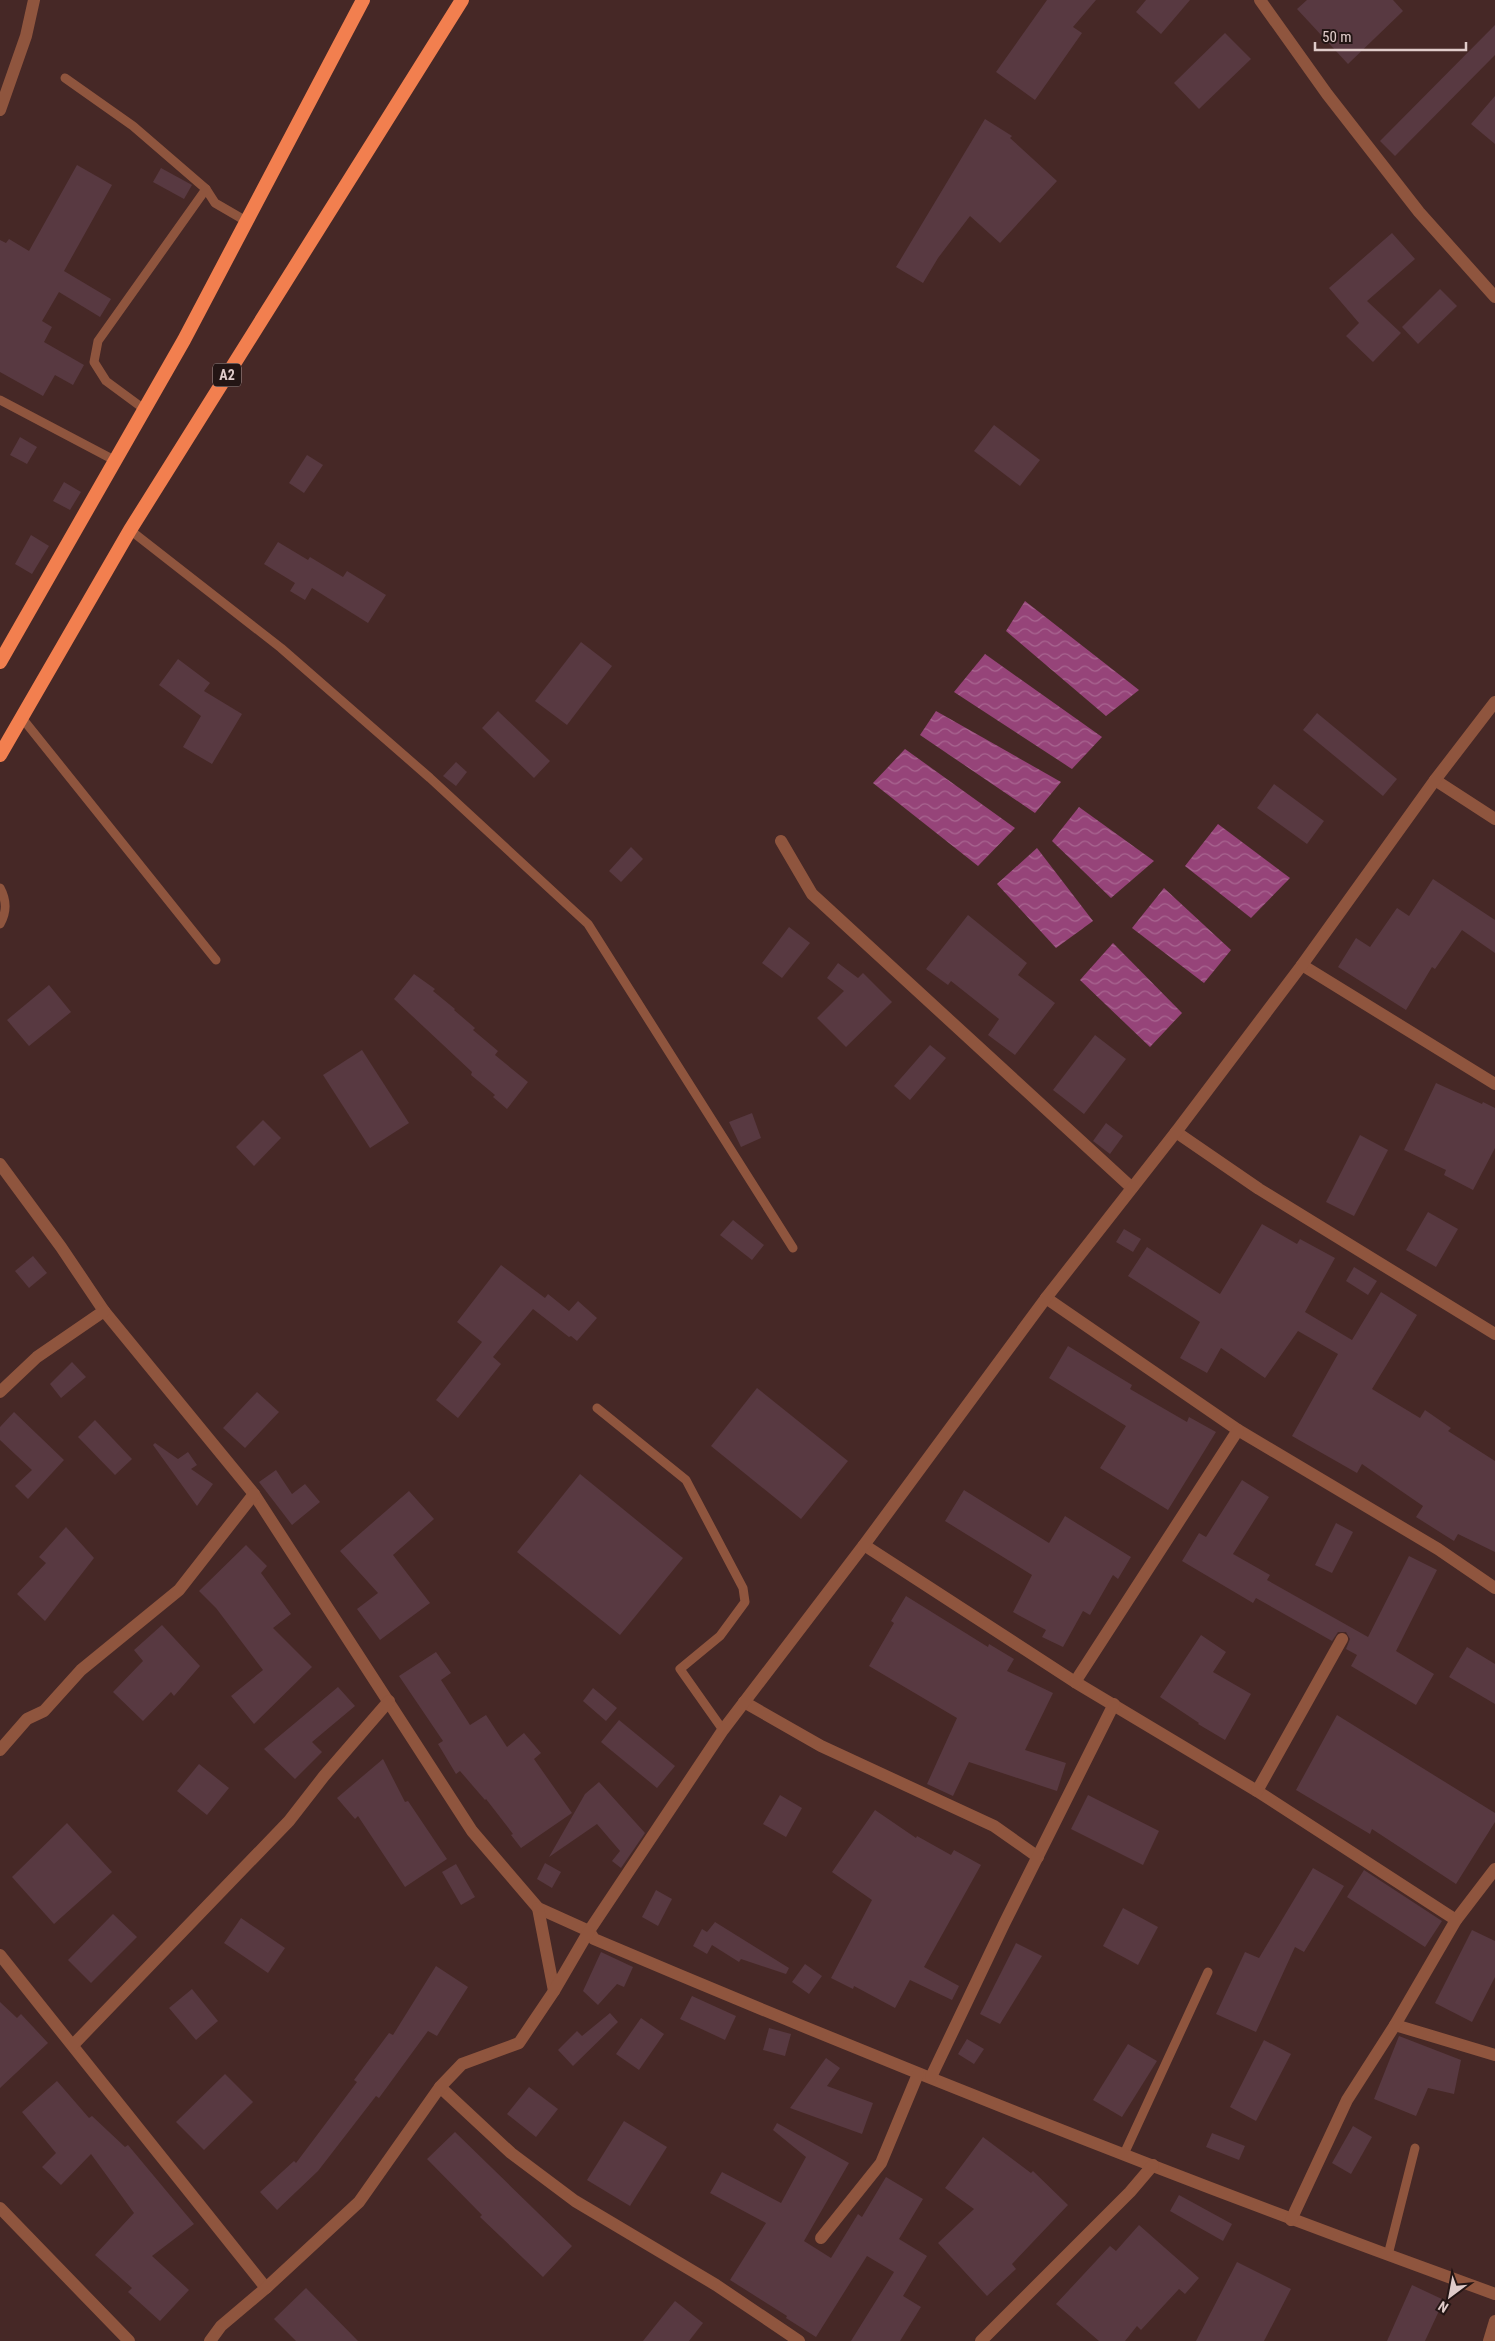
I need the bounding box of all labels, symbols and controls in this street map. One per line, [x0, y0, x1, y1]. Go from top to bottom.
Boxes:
scale bar [1315, 20, 1466, 52]
text: 50 m [1322, 28, 1352, 46]
road number: A2 [213, 364, 241, 386]
north arrow [1425, 2271, 1475, 2321]
text: N [1435, 2298, 1451, 2316]

